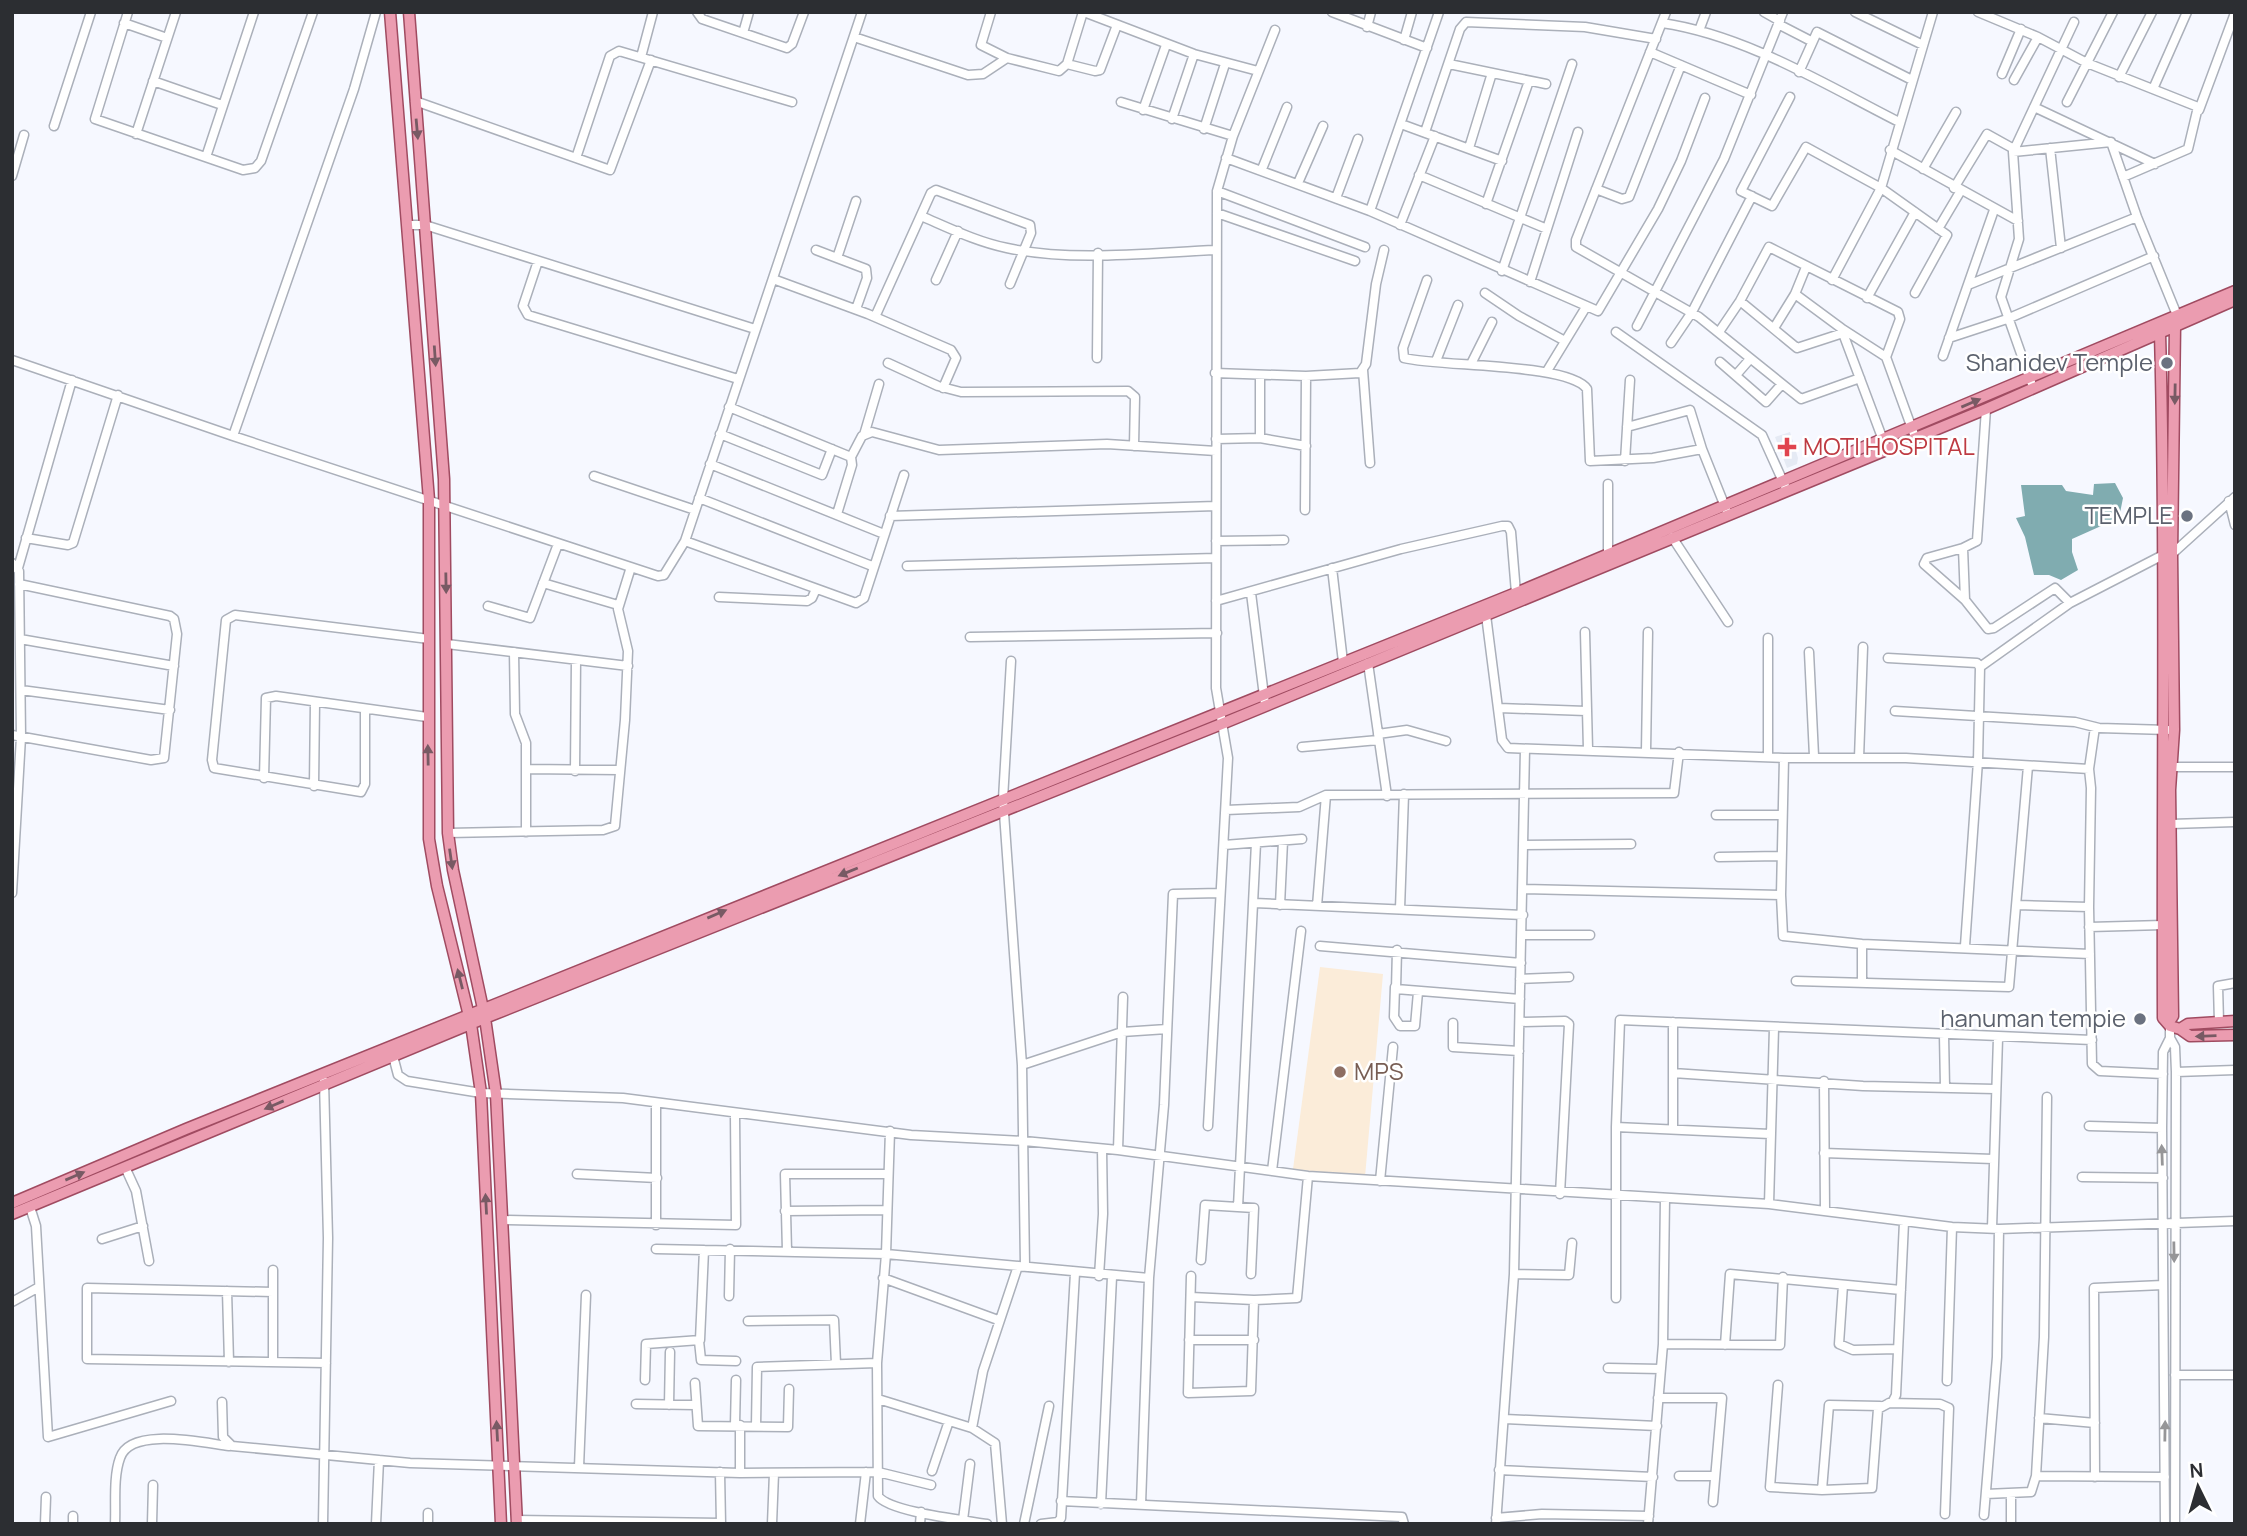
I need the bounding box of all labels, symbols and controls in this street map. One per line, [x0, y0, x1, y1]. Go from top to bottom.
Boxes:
one-way arrow [412, 118, 423, 140]
one-way arrow [430, 345, 441, 367]
place label: Shanidev Temple [1966, 345, 2153, 378]
marker: Shanidev Temple [2159, 355, 2175, 371]
one-way arrow [2169, 384, 2181, 406]
one-way arrow [1961, 397, 1981, 409]
place label: MOTI HOSPITAL [1803, 429, 1975, 462]
marker: MOTI HOSPITAL [1777, 437, 1797, 457]
place label: TEMPLE [2084, 498, 2173, 531]
marker: TEMPLE [2179, 508, 2195, 524]
one-way arrow [440, 572, 452, 594]
one-way arrow [422, 743, 433, 765]
one-way arrow [446, 849, 457, 871]
one-way arrow [837, 866, 858, 877]
one-way arrow [706, 909, 727, 920]
one-way arrow [454, 967, 465, 989]
place label: hanuman tempie [1940, 1001, 2126, 1034]
marker: hanuman tempie [2132, 1011, 2148, 1027]
one-way arrow [2195, 1030, 2217, 1042]
place label: MPS [1354, 1054, 1403, 1087]
marker: MPS [1332, 1064, 1348, 1080]
one-way arrow [264, 1099, 284, 1111]
one-way arrow [2157, 1143, 2168, 1165]
one-way arrow [65, 1170, 85, 1182]
one-way arrow [480, 1193, 491, 1215]
one-way arrow [2168, 1241, 2180, 1263]
one-way arrow [492, 1420, 503, 1442]
one-way arrow [2160, 1420, 2171, 1442]
north arrow [2163, 1452, 2233, 1522]
text: N [2189, 1457, 2204, 1484]

